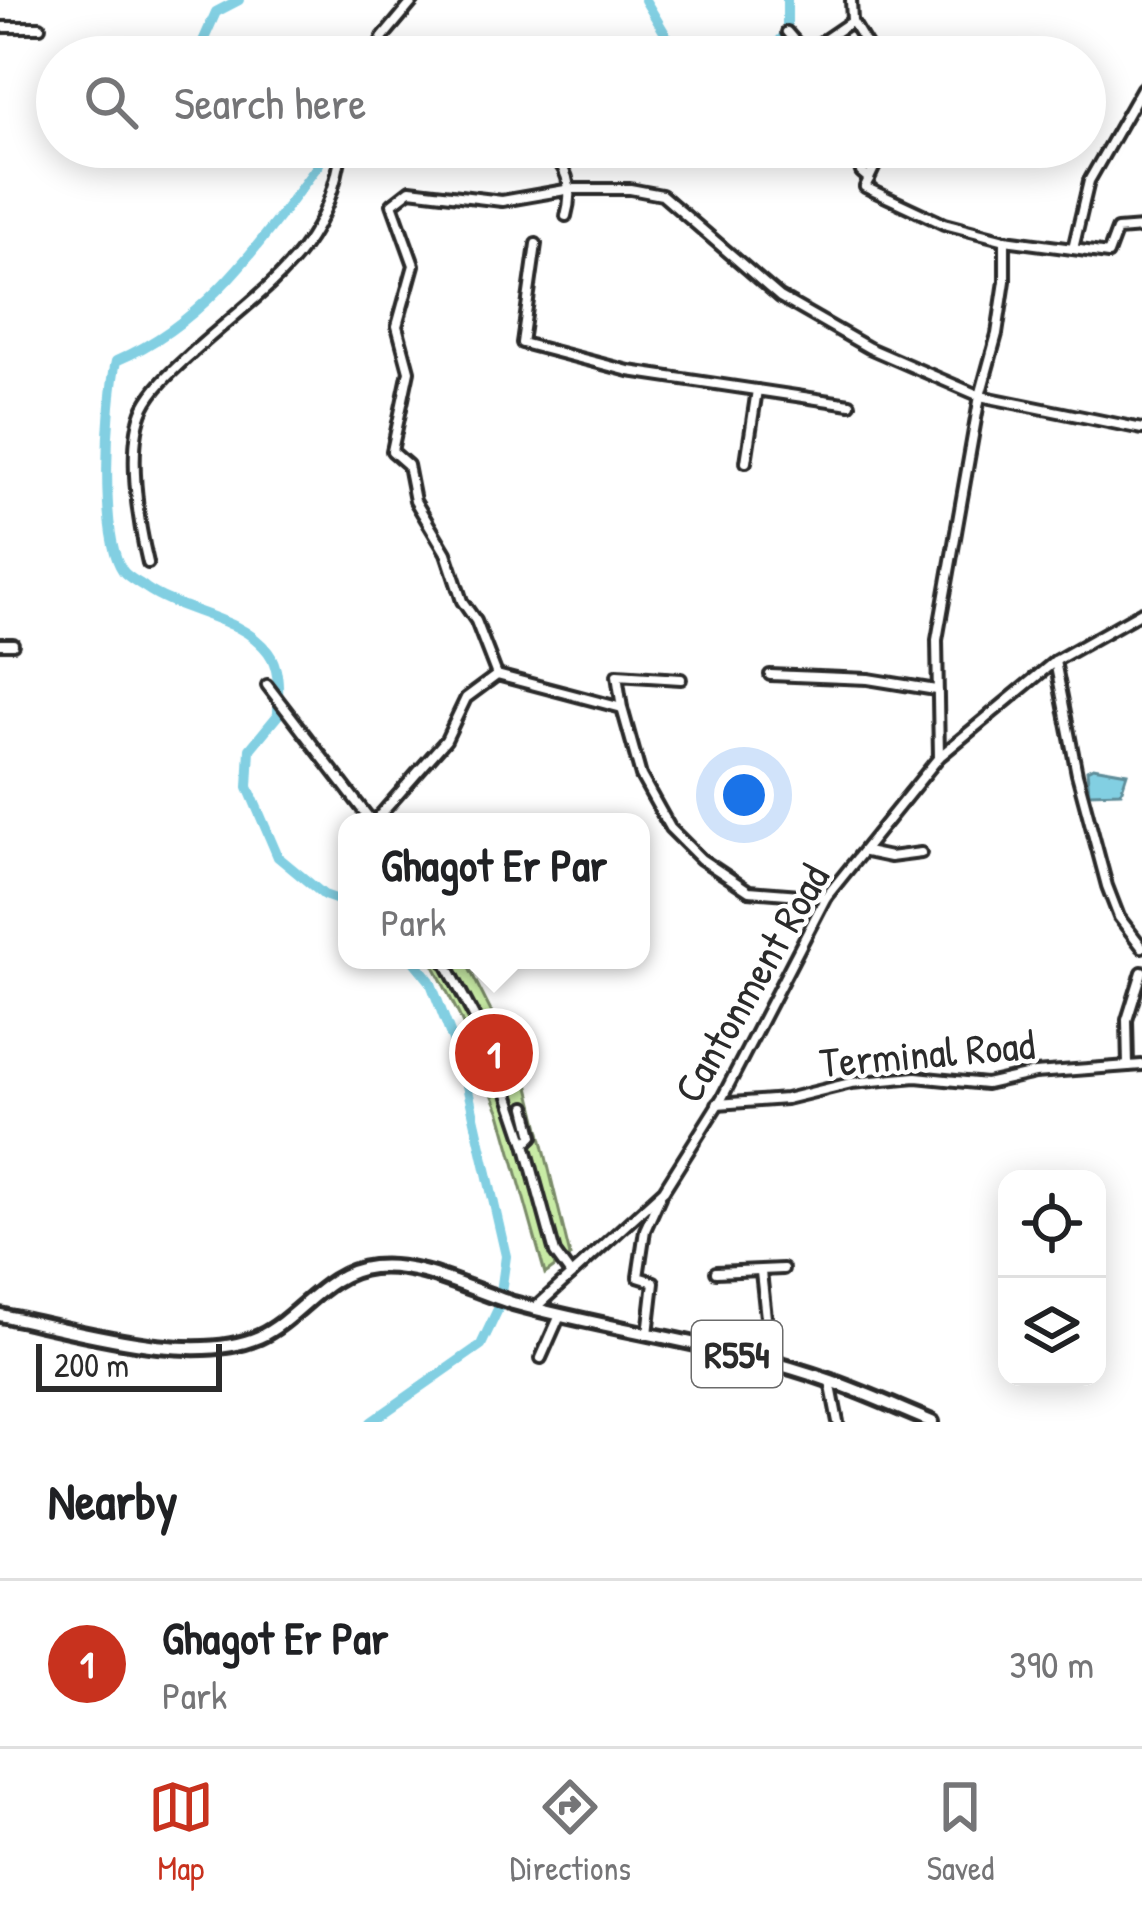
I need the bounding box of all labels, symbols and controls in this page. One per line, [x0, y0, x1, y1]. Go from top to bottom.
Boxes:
search box [36, 36, 1106, 168]
icon: search [78, 69, 144, 135]
text: Search here [174, 72, 366, 133]
your location [714, 765, 774, 825]
popup [338, 813, 650, 969]
text: Ghagot Er Par [381, 834, 607, 895]
street label: Cantonment Road [659, 853, 842, 1112]
text: Park [381, 895, 446, 948]
pin: 1 [455, 1008, 533, 1098]
street label: Terminal Road [817, 1015, 1037, 1090]
map controls [998, 1170, 1106, 1386]
button: locate [998, 1170, 1106, 1278]
button: layers [998, 1278, 1106, 1386]
road number: R554 [692, 1321, 782, 1387]
scale bar [36, 1338, 222, 1391]
text: 200 m [54, 1343, 129, 1387]
text: Nearby [48, 1466, 178, 1535]
text: Ghagot Er Par [162, 1607, 388, 1668]
text: 1 [80, 1637, 94, 1690]
text: 390 m [1009, 1637, 1094, 1690]
text: Park [162, 1668, 227, 1721]
tab: Map [148, 1774, 214, 1890]
tab: Directions [510, 1774, 631, 1890]
tab: Saved [927, 1774, 994, 1890]

